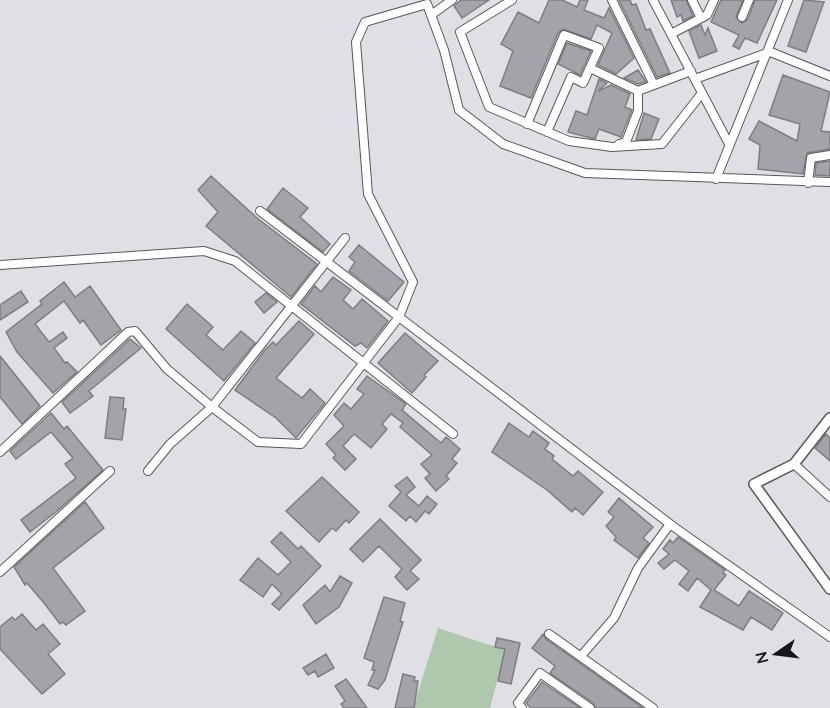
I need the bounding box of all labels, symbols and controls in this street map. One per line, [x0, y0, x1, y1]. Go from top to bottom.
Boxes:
north arrow [746, 624, 806, 684]
text: N [750, 650, 773, 666]

